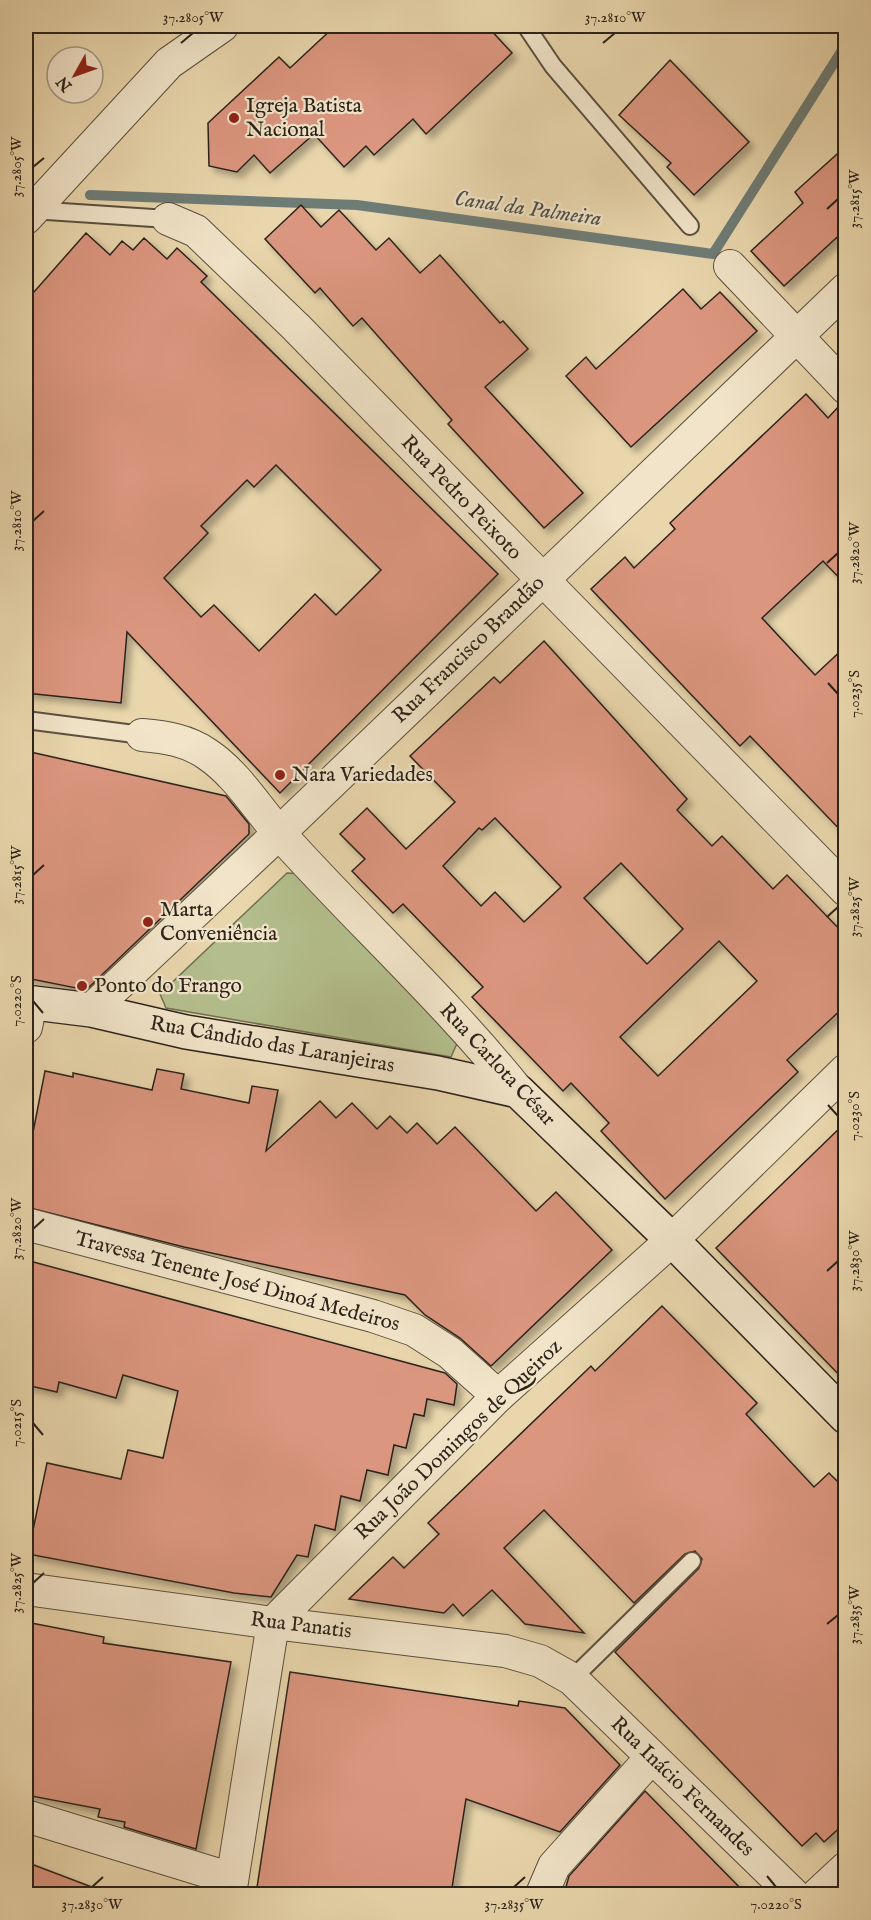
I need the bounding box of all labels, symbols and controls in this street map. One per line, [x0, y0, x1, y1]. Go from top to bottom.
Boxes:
text: 37.2805°W [163, 8, 224, 27]
text: 37.2810°W [585, 8, 646, 27]
north arrow [45, 45, 105, 105]
text: N [53, 72, 78, 96]
place label: Igreja Batista Nacional [246, 93, 363, 144]
marker: Igreja Batista Nacional [227, 111, 241, 125]
text: 37.2805°W [7, 136, 26, 197]
text: 37.2815°W [845, 169, 864, 228]
water label: Canal da Palmeira [453, 185, 603, 233]
street label: Rua Pedro Peixoto [394, 430, 528, 566]
text: 37.2810°W [7, 490, 26, 551]
text: 37.2820°W [845, 521, 864, 584]
street label: Rua Francisco Brandão [387, 570, 551, 730]
text: 7.0235°S [845, 670, 864, 718]
place label: Nara Variedades [292, 762, 433, 789]
marker: Nara Variedades [273, 768, 287, 782]
text: 37.2815°W [7, 845, 26, 904]
text: 37.2825°W [845, 876, 864, 937]
place label: Marta Conveniência [160, 897, 278, 948]
marker: Marta Conveniência [141, 915, 155, 929]
place label: Ponto do Frango [94, 973, 242, 1000]
text: 7.0220°S [7, 975, 26, 1027]
marker: Ponto do Frango [75, 979, 89, 993]
street label: Rua Carlota César [433, 998, 561, 1133]
street label: Rua Cândido das Laranjeiras [148, 1010, 396, 1080]
text: 7.0230°S [845, 1091, 864, 1141]
text: 37.2820°W [7, 1197, 26, 1260]
street label: Travessa Tenente José Dinoá Medeiros [71, 1226, 403, 1338]
text: 37.2830°W [845, 1230, 864, 1291]
street label: Rua João Domingos de Queiroz [350, 1334, 569, 1546]
text: 7.0215°S [7, 1399, 26, 1447]
text: 37.2825°W [7, 1552, 26, 1613]
text: 37.2835°W [845, 1585, 864, 1644]
street label: Rua Panatis [249, 1606, 353, 1646]
street label: Rua Inácio Fernandes [604, 1711, 760, 1863]
text: 37.2830°W [62, 1895, 123, 1914]
text: 37.2835°W [485, 1895, 544, 1914]
text: 7.0220°S [750, 1895, 802, 1914]

